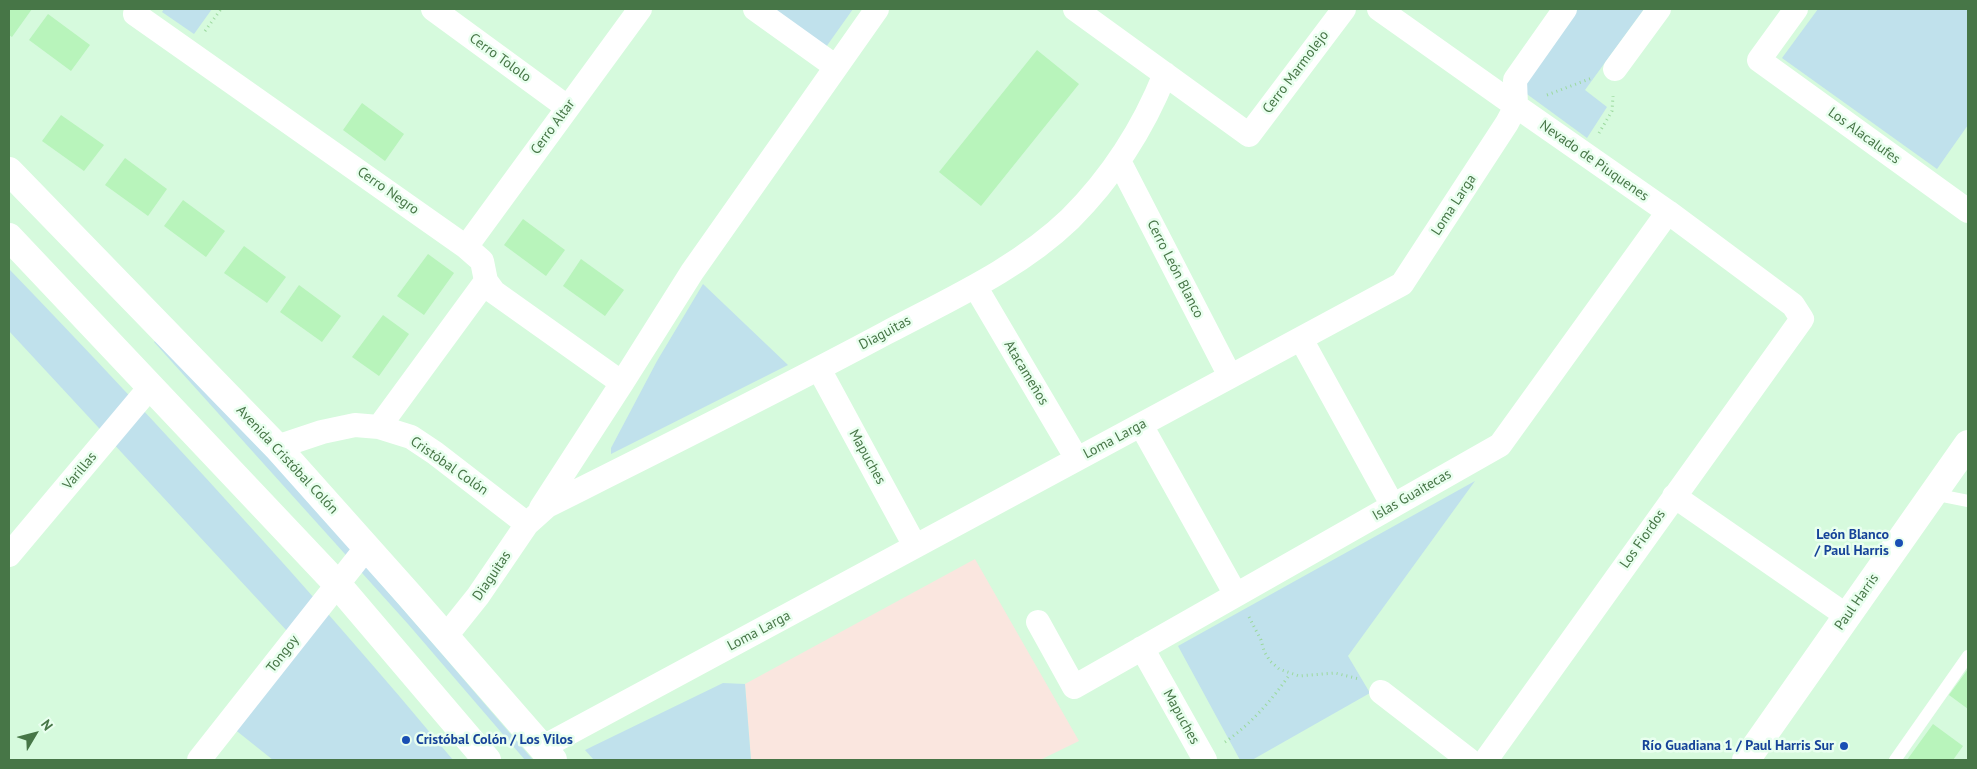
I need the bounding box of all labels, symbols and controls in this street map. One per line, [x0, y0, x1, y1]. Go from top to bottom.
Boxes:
street label: Cerro Marmolejo [1259, 27, 1333, 117]
street label: Cerro Tololo [466, 30, 534, 86]
street label: Cerro Altar [527, 96, 579, 158]
street label: Los Alacalufes [1825, 104, 1903, 168]
street label: Nevado de Piuquenes [1536, 117, 1652, 205]
street label: Cerro Negro [354, 164, 422, 218]
street label: Loma Larga [1428, 171, 1480, 239]
street label: Cerro León Blanco [1143, 217, 1207, 321]
street label: Diaguitas [856, 312, 914, 354]
street label: Atacameños [1000, 338, 1052, 408]
street label: Avenida Cristóbal Colón [232, 402, 342, 518]
street label: Loma Larga [1081, 415, 1149, 463]
street label: Mapuches [845, 427, 889, 487]
street label: Cristóbal Colón [407, 433, 491, 499]
street label: Varillas [60, 449, 100, 493]
street label: Islas Guaitecas [1370, 466, 1454, 524]
street label: Los Fiordos [1617, 506, 1669, 572]
place label: León Blanco / Paul Harris [1814, 527, 1889, 560]
marker: León Blanco / Paul Harris [1893, 537, 1905, 549]
street label: Diaguitas [469, 548, 515, 604]
street label: Paul Harris [1831, 570, 1883, 634]
street label: Loma Larga [725, 607, 793, 655]
street label: Tongoy [263, 632, 303, 676]
street label: Mapuches [1159, 687, 1203, 747]
north arrow [10, 709, 60, 759]
text: N [37, 716, 57, 734]
place label: Cristóbal Colón / Los Vilos [416, 732, 573, 748]
marker: Cristóbal Colón / Los Vilos [400, 734, 412, 746]
place label: Río Guadiana 1 / Paul Harris Sur [1642, 738, 1834, 754]
marker: Río Guadiana 1 / Paul Harris Sur [1838, 740, 1850, 752]

